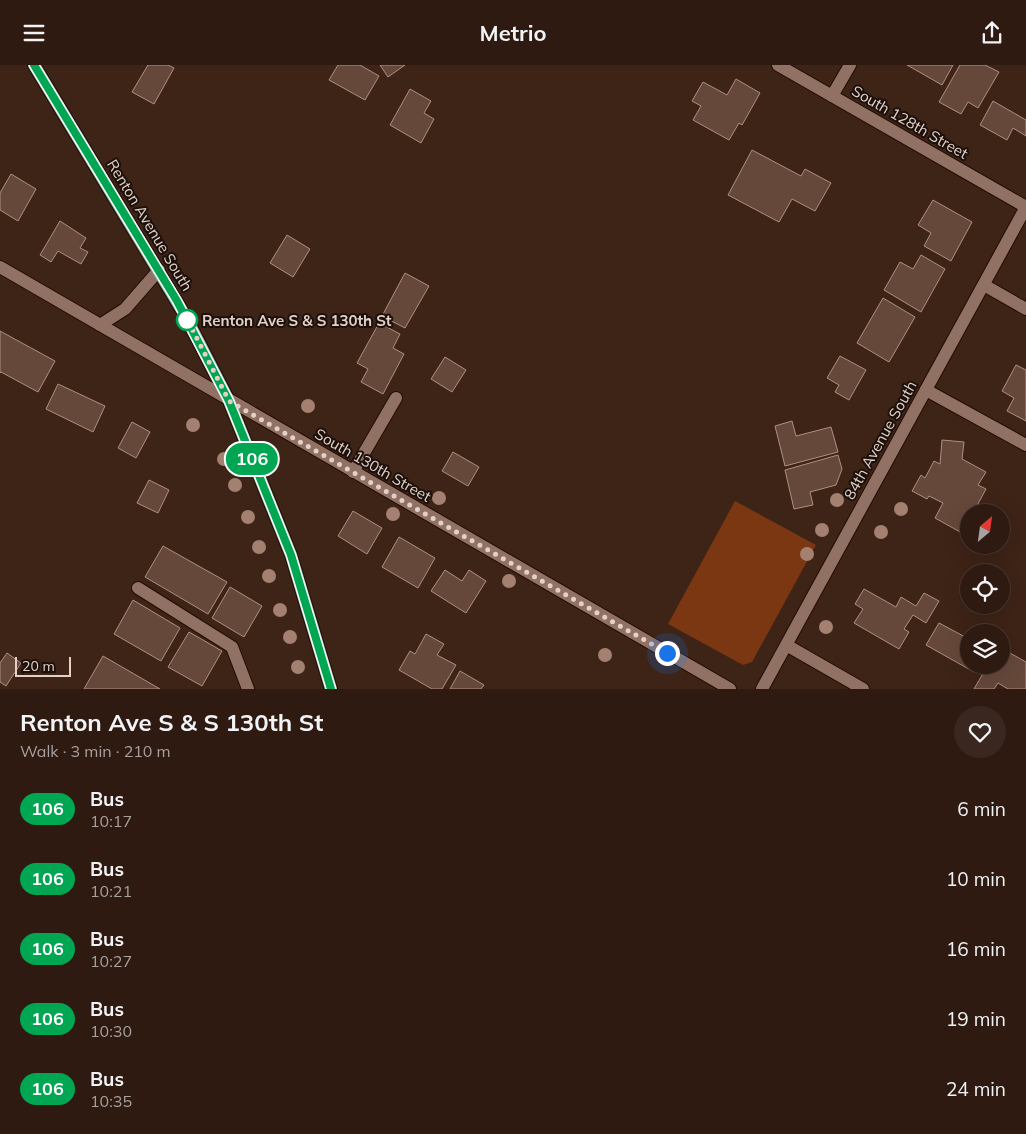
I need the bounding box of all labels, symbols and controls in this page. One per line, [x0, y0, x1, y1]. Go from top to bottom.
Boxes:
icon: menu [20, 19, 48, 47]
text: Metrio [480, 19, 546, 47]
icon: share [978, 19, 1006, 47]
street label: South 128th Street [849, 81, 971, 163]
street label: Renton Avenue South [103, 156, 197, 294]
marker: Renton Ave S & S 130th St [176, 309, 198, 331]
place label: Renton Ave S & S 130th St [202, 311, 392, 330]
street label: 84th Avenue South [840, 377, 920, 503]
street label: South 130th Street [312, 424, 434, 506]
line badge: 106 [223, 443, 281, 475]
text: 106 [236, 447, 268, 470]
north arrow [960, 504, 1010, 554]
map controls [960, 504, 1010, 674]
button: locate [960, 564, 1010, 614]
button: layers [960, 624, 1010, 674]
your location [655, 641, 680, 666]
scale bar [15, 654, 71, 677]
text: 20 m [22, 657, 55, 675]
button: heart [954, 706, 1006, 758]
text: Renton Ave S & S 130th St [20, 707, 323, 737]
text: Walk · 3 min · 210 m [20, 741, 171, 761]
text: Bus [90, 787, 124, 811]
text: 106 [31, 797, 64, 820]
text: 6 min [957, 797, 1006, 821]
text: 10:17 [90, 811, 132, 831]
text: Bus [90, 857, 124, 881]
text: 106 [31, 867, 64, 890]
text: 10 min [946, 867, 1006, 891]
text: 10:21 [90, 881, 132, 901]
text: Bus [90, 927, 124, 951]
text: 106 [31, 937, 64, 960]
text: 16 min [946, 937, 1006, 961]
text: 10:27 [90, 951, 132, 971]
text: Bus [90, 997, 124, 1021]
text: 106 [31, 1007, 64, 1030]
text: 19 min [946, 1007, 1006, 1031]
text: 10:30 [90, 1021, 132, 1041]
text: Bus [90, 1067, 124, 1091]
text: 106 [31, 1077, 64, 1100]
text: 24 min [946, 1077, 1006, 1101]
text: 10:35 [90, 1091, 132, 1111]

